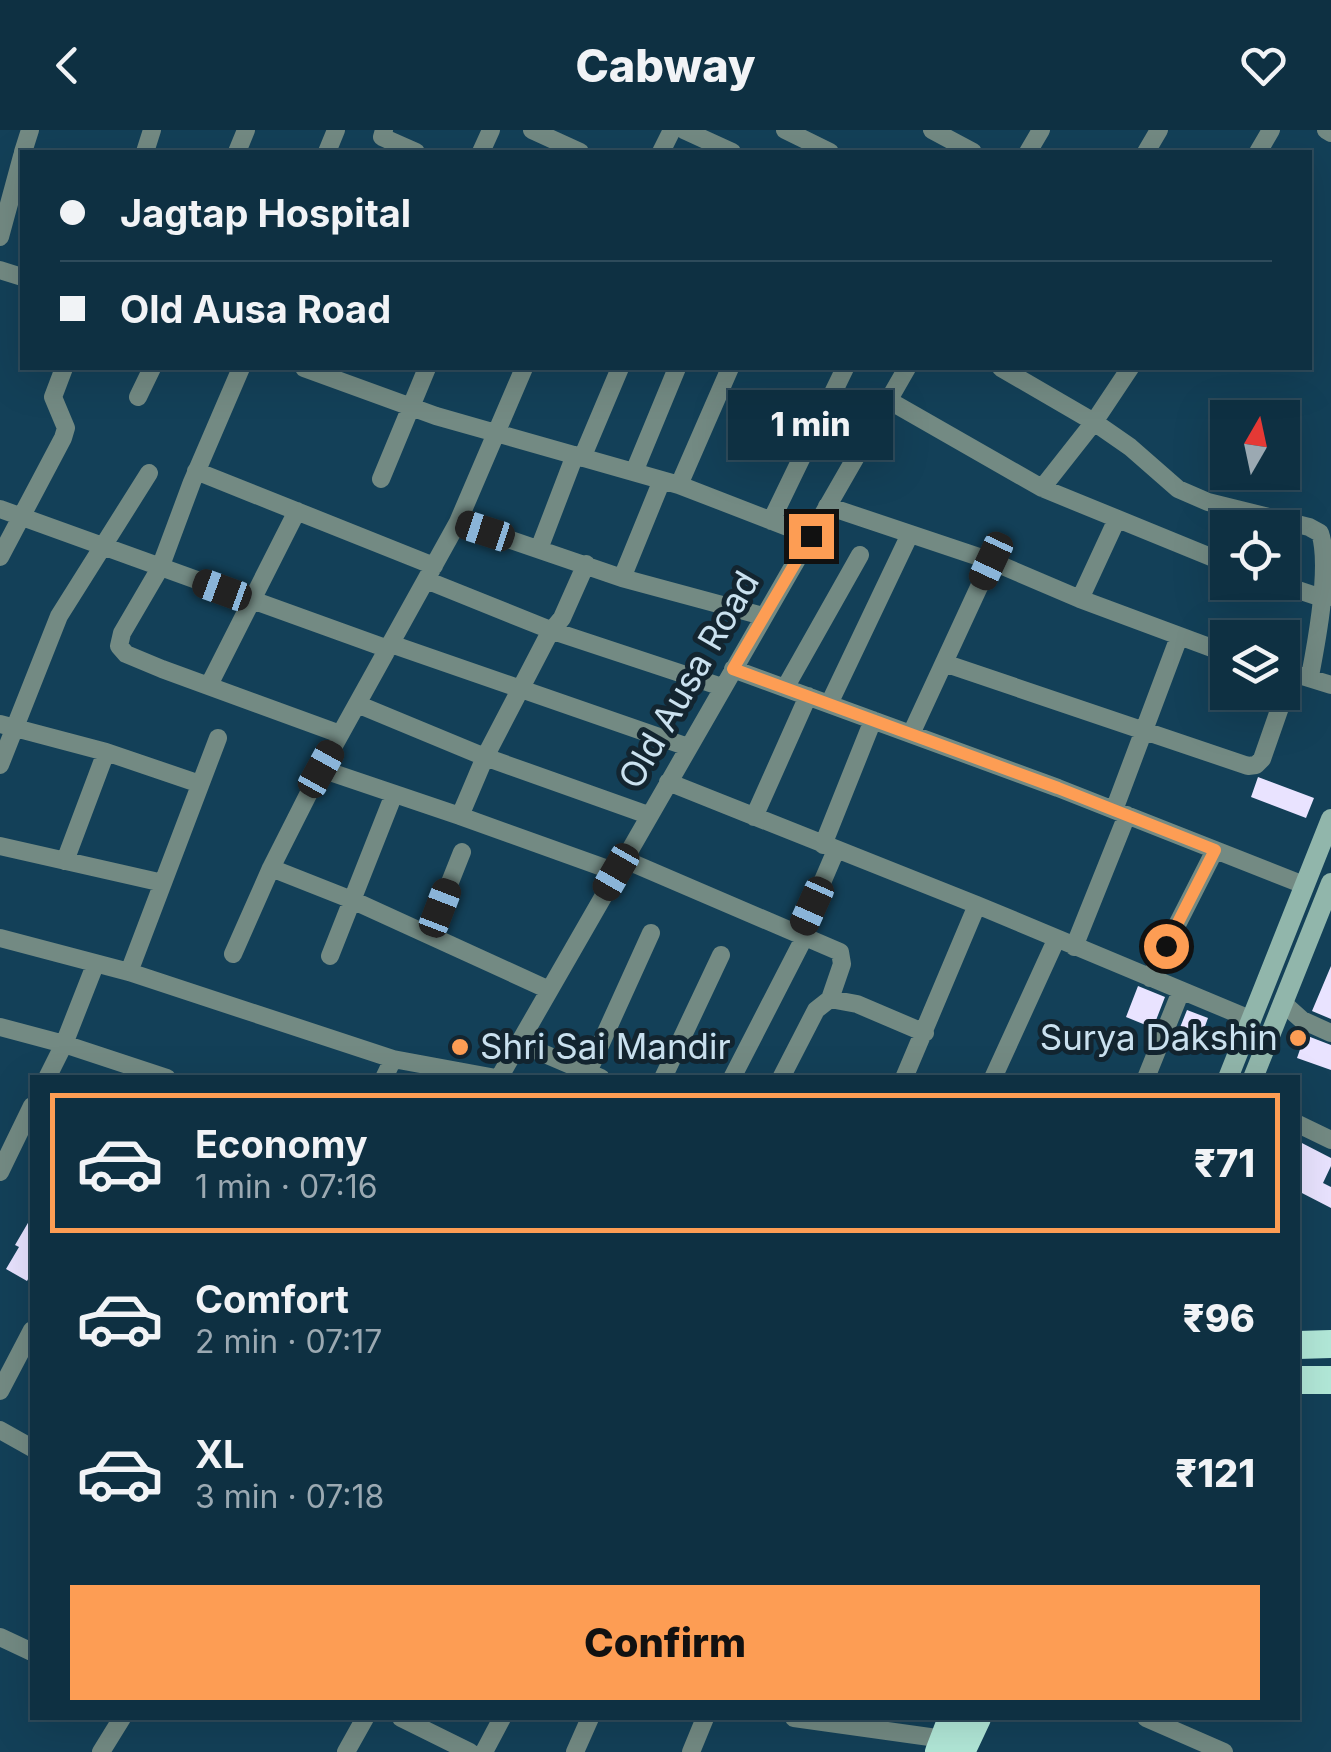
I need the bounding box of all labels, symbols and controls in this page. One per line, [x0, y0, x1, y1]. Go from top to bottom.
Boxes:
icon: back [40, 38, 95, 93]
text: Cabway [575, 38, 756, 93]
icon: heart [1236, 38, 1291, 93]
text: Jagtap Hospital [120, 190, 411, 236]
text: Old Ausa Road [120, 286, 391, 332]
callout: 1 min [728, 391, 894, 461]
north arrow [1210, 400, 1300, 490]
map controls [1210, 400, 1300, 710]
text: 1 min [770, 405, 851, 444]
car [452, 507, 518, 555]
button: locate [1210, 510, 1300, 600]
route end [789, 514, 834, 559]
car [965, 527, 1017, 595]
street label: Old Ausa Road [609, 563, 767, 796]
car [189, 566, 255, 614]
button: layers [1210, 620, 1300, 710]
car [293, 735, 349, 803]
car [588, 839, 644, 905]
car [786, 872, 838, 940]
car [415, 875, 465, 941]
route start [1144, 924, 1189, 969]
place label: Surya Dakshin [1040, 1016, 1278, 1058]
place label: Shri Sai Mandir [480, 1025, 731, 1067]
marker: Surya Dakshin [1287, 1027, 1309, 1049]
marker: Shri Sai Mandir [449, 1036, 471, 1058]
icon: car [75, 1118, 165, 1208]
text: Economy [195, 1121, 368, 1167]
text: ₹71 [1194, 1140, 1255, 1186]
text: 1 min · 07:16 [195, 1167, 378, 1206]
icon: car [75, 1273, 165, 1363]
text: Comfort [195, 1276, 349, 1322]
text: ₹96 [1183, 1295, 1255, 1341]
text: 2 min · 07:17 [195, 1322, 382, 1361]
icon: car [75, 1428, 165, 1518]
text: XL [195, 1431, 245, 1477]
text: ₹121 [1175, 1450, 1255, 1496]
text: 3 min · 07:18 [195, 1477, 384, 1516]
button: Confirm [70, 1585, 1260, 1700]

